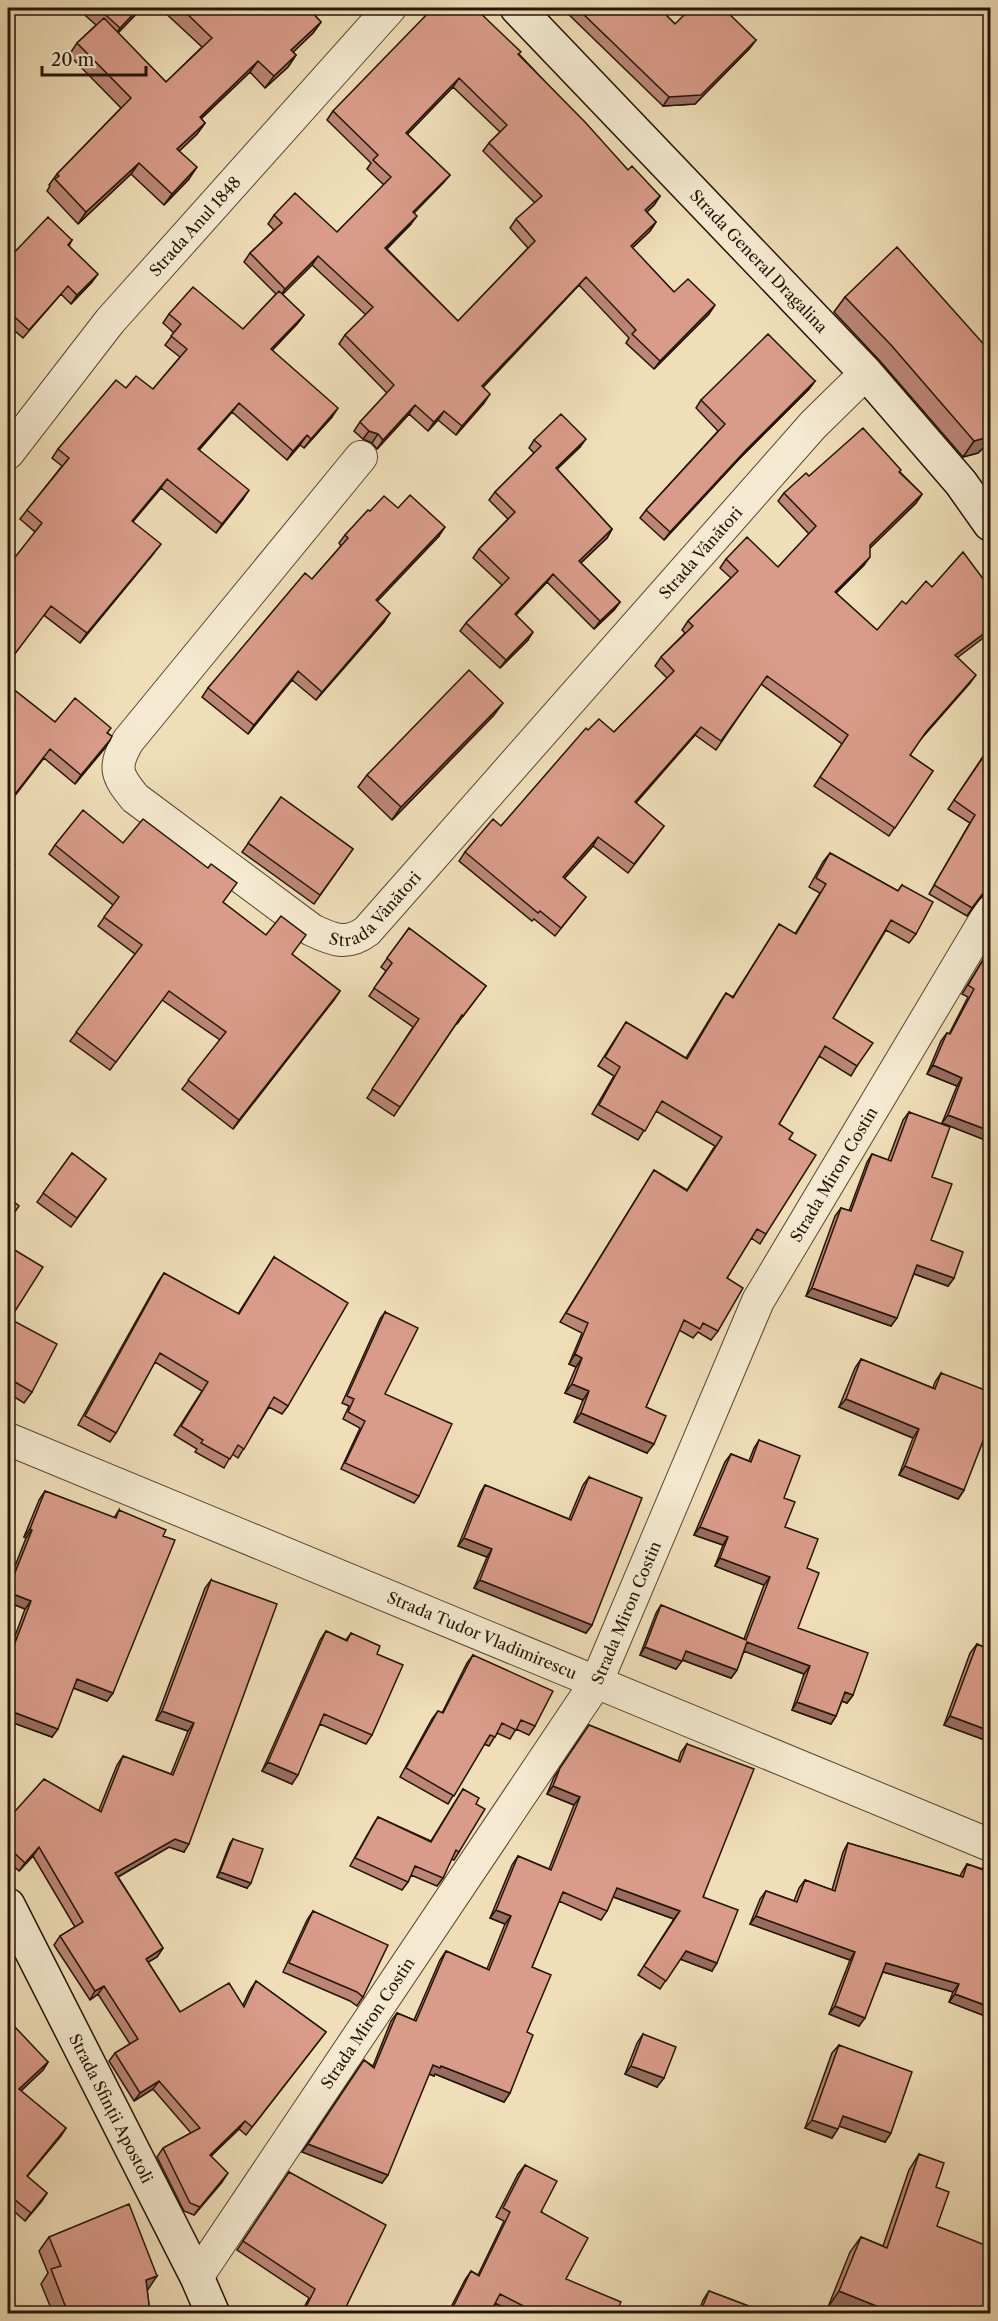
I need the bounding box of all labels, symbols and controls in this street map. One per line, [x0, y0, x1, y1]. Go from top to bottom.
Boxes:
scale bar [42, 39, 146, 77]
text: 20 m [51, 49, 95, 71]
street label: Strada Anul 1848 [145, 172, 245, 280]
street label: Strada General Dragalina [686, 185, 832, 337]
street label: Strada Vânători [654, 503, 746, 603]
street label: Strada Vânători [327, 867, 425, 950]
street label: Strada Miron Costin [786, 1103, 882, 1246]
street label: Strada Miron Costin [587, 1538, 665, 1687]
street label: Strada Tudor Vladimirescu [384, 1587, 580, 1683]
street label: Strada Miron Costin [316, 1953, 419, 2092]
street label: Strada Sfinții Apostoli [65, 2030, 158, 2186]

